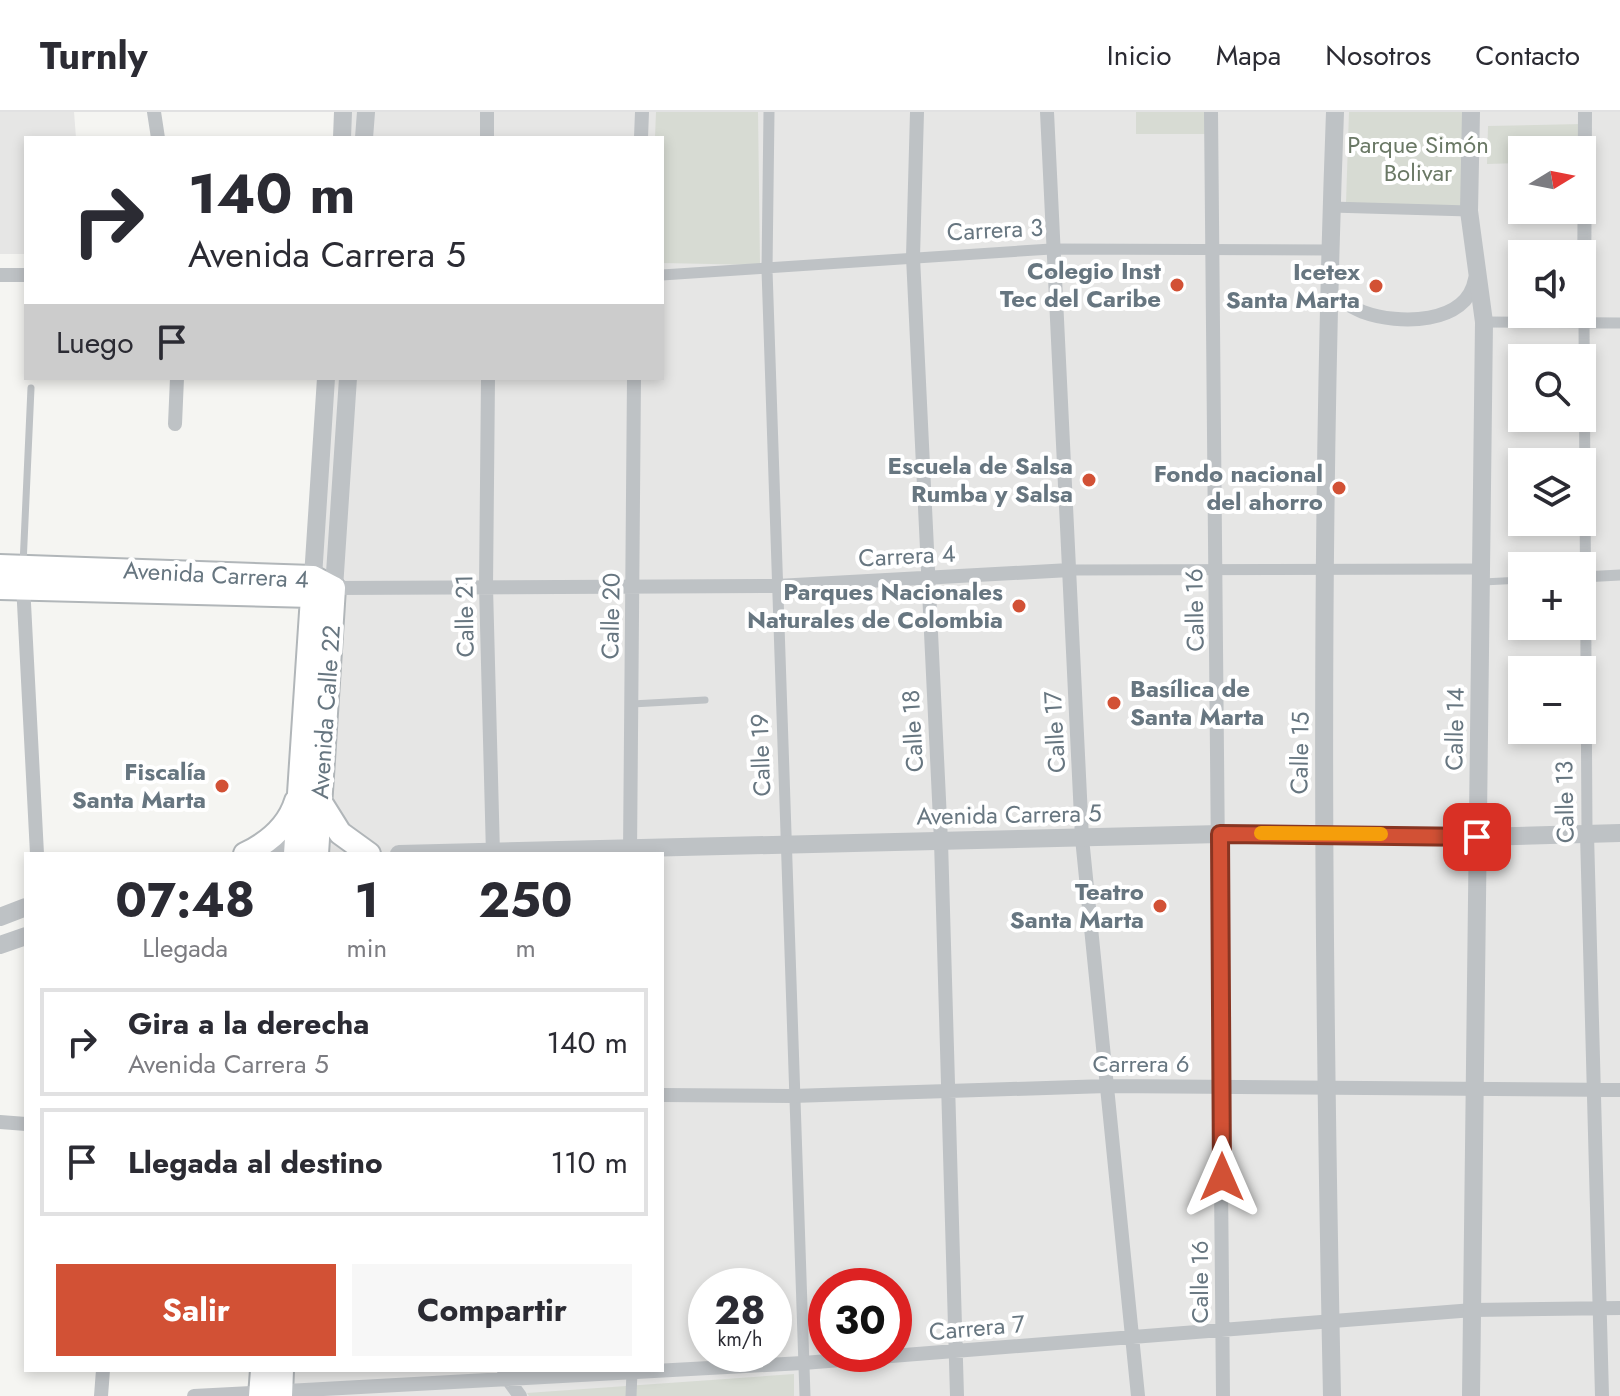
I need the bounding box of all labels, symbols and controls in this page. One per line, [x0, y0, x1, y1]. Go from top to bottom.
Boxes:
text: Turnly [40, 28, 148, 83]
text: Inicio [1107, 35, 1172, 76]
text: Mapa [1216, 35, 1281, 76]
text: Nosotros [1325, 35, 1431, 76]
text: Contacto [1475, 35, 1580, 76]
park label: Parque Simón Bolivar [1347, 127, 1489, 190]
north arrow [1508, 136, 1596, 224]
map controls [1508, 136, 1596, 744]
text: 140 m [188, 153, 355, 234]
icon: right [56, 168, 160, 272]
street label: Carrera 3 [946, 209, 1044, 250]
text: Avenida Carrera 5 [188, 228, 466, 280]
button: sound [1508, 240, 1596, 328]
place label: Colegio Inst Tec del Caribe [1000, 253, 1161, 316]
place label: Icetex Santa Marta [1226, 254, 1360, 317]
marker: Colegio Inst Tec del Caribe [1168, 276, 1186, 294]
marker: Icetex Santa Marta [1367, 277, 1385, 295]
icon: arrive [150, 320, 194, 364]
text: Luego [56, 321, 134, 364]
button: search [1508, 344, 1596, 432]
place label: Escuela de Salsa Rumba y Salsa [888, 448, 1073, 511]
button: layers [1508, 448, 1596, 536]
place label: Fondo nacional del ahorro [1154, 456, 1323, 519]
marker: Escuela de Salsa Rumba y Salsa [1080, 471, 1098, 489]
marker: Fondo nacional del ahorro [1330, 479, 1348, 497]
street label: Carrera 4 [857, 535, 957, 576]
street label: Avenida Carrera 4 [122, 552, 310, 597]
button: + [1508, 552, 1596, 640]
street label: Calle 16 [1176, 568, 1213, 652]
street label: Calle 20 [592, 572, 629, 660]
street label: Calle 21 [446, 574, 483, 658]
place label: Parques Nacionales Naturales de Colombia [747, 574, 1003, 637]
marker: Parques Nacionales Naturales de Colombia [1010, 597, 1028, 615]
street label: Avenida Calle 22 [302, 624, 349, 800]
button: − [1508, 656, 1596, 744]
place label: Basílica de Santa Marta [1130, 671, 1264, 734]
street label: Calle 14 [1436, 687, 1473, 771]
street label: Calle 18 [893, 689, 932, 773]
street label: Calle 17 [1035, 690, 1074, 774]
marker: Basílica de Santa Marta [1105, 694, 1123, 712]
street label: Calle 15 [1281, 711, 1318, 795]
street label: Calle 19 [742, 713, 779, 797]
place label: Fiscalía Santa Marta [72, 754, 206, 817]
street label: Calle 13 [1546, 760, 1583, 844]
marker: Fiscalía Santa Marta [213, 777, 231, 795]
street label: Avenida Carrera 5 [916, 795, 1102, 834]
pin [1443, 803, 1511, 871]
icon: arrive [1455, 815, 1499, 859]
text: 07:48 [115, 866, 255, 935]
text: 1 [355, 866, 379, 935]
text: 250 [478, 866, 573, 935]
place label: Teatro Santa Marta [1010, 874, 1144, 937]
marker: Teatro Santa Marta [1151, 897, 1169, 915]
text: Llegada [142, 929, 228, 967]
text: min [346, 929, 387, 967]
text: m [515, 929, 536, 967]
text: Gira a la derecha [128, 1002, 369, 1045]
icon: right [60, 1020, 104, 1064]
text: 140 m [547, 1021, 628, 1064]
text: Avenida Carrera 5 [128, 1045, 329, 1083]
street label: Carrera 6 [1092, 1046, 1190, 1081]
position arrow [1180, 1135, 1264, 1219]
icon: arrive [60, 1140, 104, 1184]
text: Llegada al destino [128, 1141, 383, 1184]
text: 110 m [551, 1141, 628, 1184]
street label: Calle 16 [1182, 1240, 1217, 1324]
button: Salir [56, 1264, 336, 1356]
button: Compartir [352, 1264, 632, 1356]
speed limit sign: 30 [808, 1268, 912, 1372]
text: 28 [714, 1281, 766, 1339]
street label: Carrera 7 [928, 1306, 1027, 1349]
text: km/h [717, 1325, 763, 1354]

